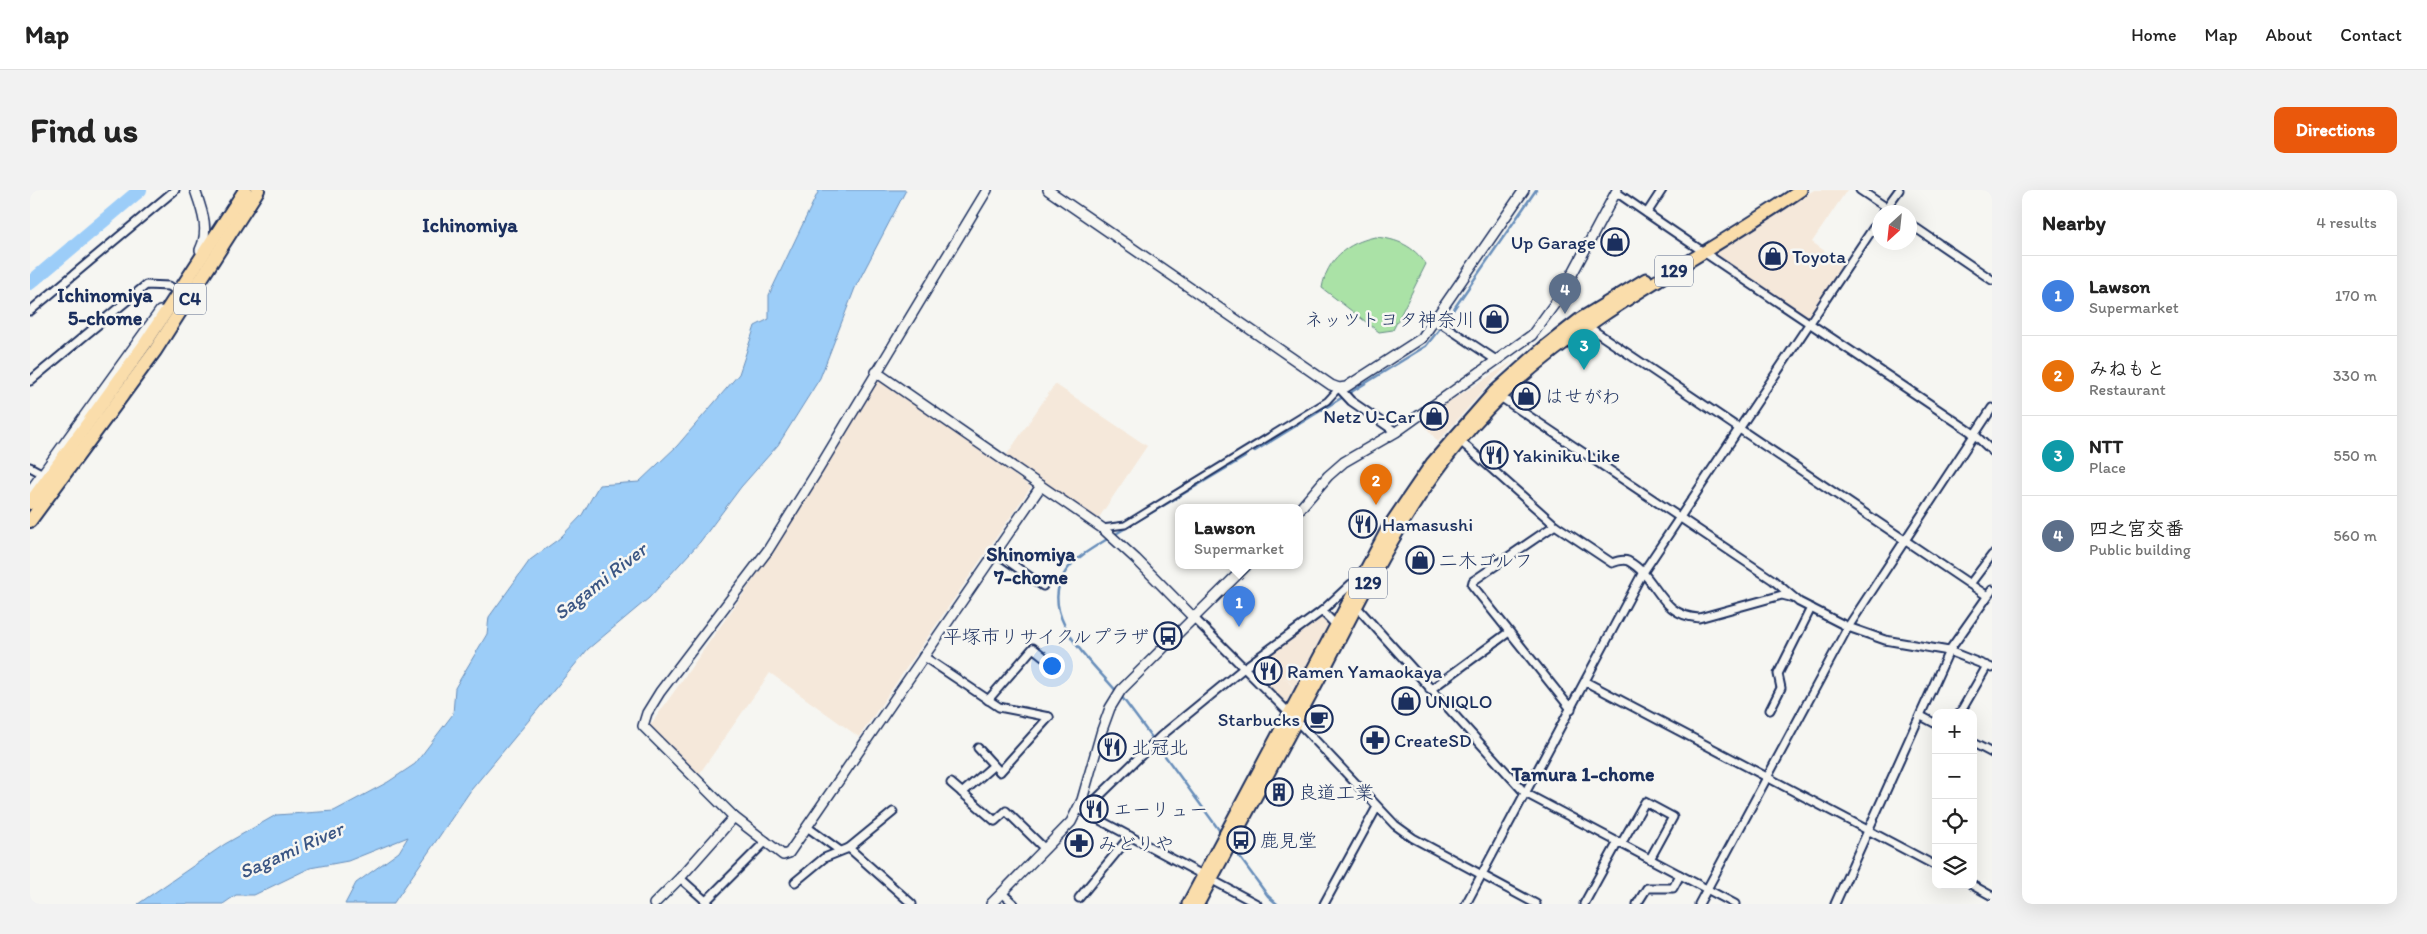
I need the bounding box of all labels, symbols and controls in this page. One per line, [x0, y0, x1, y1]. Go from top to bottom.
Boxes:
text: Map [25, 20, 69, 49]
text: Home [2131, 24, 2177, 46]
text: Map [2205, 24, 2238, 46]
text: About [2266, 24, 2312, 46]
text: Contact [2340, 24, 2402, 46]
button: Directions [2274, 107, 2397, 153]
text: Find us [30, 109, 138, 151]
north arrow [1872, 205, 1917, 250]
text: Nearby [2042, 210, 2106, 235]
district label: Ichinomiya [422, 213, 518, 238]
text: 4 results [2316, 213, 2377, 232]
shop icon: Up Garage [1600, 227, 1630, 257]
place label: Up Garage [1511, 231, 1596, 254]
shop icon: Toyota [1758, 241, 1788, 271]
place label: Toyota [1792, 245, 1846, 268]
road number: 129 [1655, 256, 1693, 286]
pin: 4 [1549, 273, 1581, 314]
text: Lawson [2089, 275, 2150, 298]
district label: Ichinomiya 5-chome [57, 283, 153, 330]
road number: C4 [174, 284, 206, 315]
text: 1 [2054, 286, 2062, 305]
text: 170 m [2335, 286, 2377, 305]
text: Supermarket [2089, 298, 2179, 317]
shop icon: ネッツトヨタ神奈川 [1479, 304, 1509, 334]
place label: ネッツトヨタ神奈川 [1305, 308, 1475, 331]
pin: 3 [1568, 329, 1600, 370]
text: みねもと [2089, 357, 2165, 380]
text: 2 [2054, 366, 2062, 385]
text: 330 m [2333, 366, 2377, 385]
text: Restaurant [2089, 380, 2166, 399]
shop icon: はせがわ [1511, 381, 1541, 411]
place label: はせがわ [1545, 385, 1621, 408]
shop icon: Netz U-Car [1419, 401, 1449, 431]
place label: Netz U-Car [1323, 405, 1415, 428]
text: NTT [2089, 435, 2123, 458]
restaurant icon: Yakiniku Like [1479, 440, 1509, 470]
place label: Yakiniku Like [1513, 444, 1620, 467]
text: 3 [2054, 446, 2062, 465]
text: 550 m [2333, 446, 2377, 465]
text: Place [2089, 458, 2126, 477]
pin: 2 [1360, 464, 1392, 505]
popup [1175, 504, 1303, 569]
restaurant icon: Hamasushi [1348, 509, 1378, 539]
place label: Hamasushi [1382, 513, 1473, 536]
text: Lawson [1194, 516, 1255, 539]
text: 四之宮交番 [2089, 517, 2184, 540]
text: 4 [2053, 526, 2063, 545]
text: 560 m [2333, 526, 2377, 545]
water label: Sagami River [549, 536, 653, 625]
text: Supermarket [1194, 539, 1284, 558]
text: Public building [2089, 540, 2191, 559]
district label: Shinomiya 7-chome [986, 542, 1076, 589]
shop icon: 二木ゴルフ [1405, 545, 1435, 575]
place label: 二木ゴルフ [1439, 549, 1533, 572]
road number: 129 [1349, 568, 1387, 598]
pin: 1 [1223, 586, 1255, 627]
bus stop icon: 平塚市リサイクルプラザ [1153, 621, 1183, 651]
place label: 平塚市リサイクルプラザ [943, 625, 1149, 648]
your location [1039, 653, 1065, 679]
restaurant icon: Ramen Yamaokaya [1253, 656, 1283, 686]
place label: Ramen Yamaokaya [1287, 660, 1443, 683]
shop icon: UNIQLO [1391, 686, 1421, 716]
place label: UNIQLO [1425, 690, 1492, 713]
cafe icon: Starbucks [1304, 704, 1334, 734]
place label: Starbucks [1218, 708, 1300, 731]
map controls [1932, 709, 1977, 889]
button: + [1932, 709, 1977, 754]
pharmacy icon: CreateSD [1360, 725, 1390, 755]
place label: CreateSD [1394, 729, 1472, 752]
restaurant icon: 北冠北 [1097, 732, 1127, 762]
place label: 北冠北 [1131, 736, 1188, 759]
button: − [1932, 754, 1977, 799]
district label: Tamura 1-chome [1510, 762, 1655, 786]
building icon: 良道工業 [1264, 777, 1294, 807]
place label: 良道工業 [1298, 781, 1374, 804]
restaurant icon: エーリュー [1079, 794, 1109, 824]
place label: エーリュー [1113, 798, 1208, 821]
button: locate [1932, 799, 1977, 844]
water label: Sagami River [235, 816, 349, 884]
bus stop icon: 鹿見堂 [1226, 825, 1256, 855]
pharmacy icon: みどりや [1064, 828, 1094, 858]
place label: 鹿見堂 [1260, 829, 1317, 852]
place label: みどりや [1098, 832, 1174, 855]
button: layers [1932, 844, 1977, 889]

